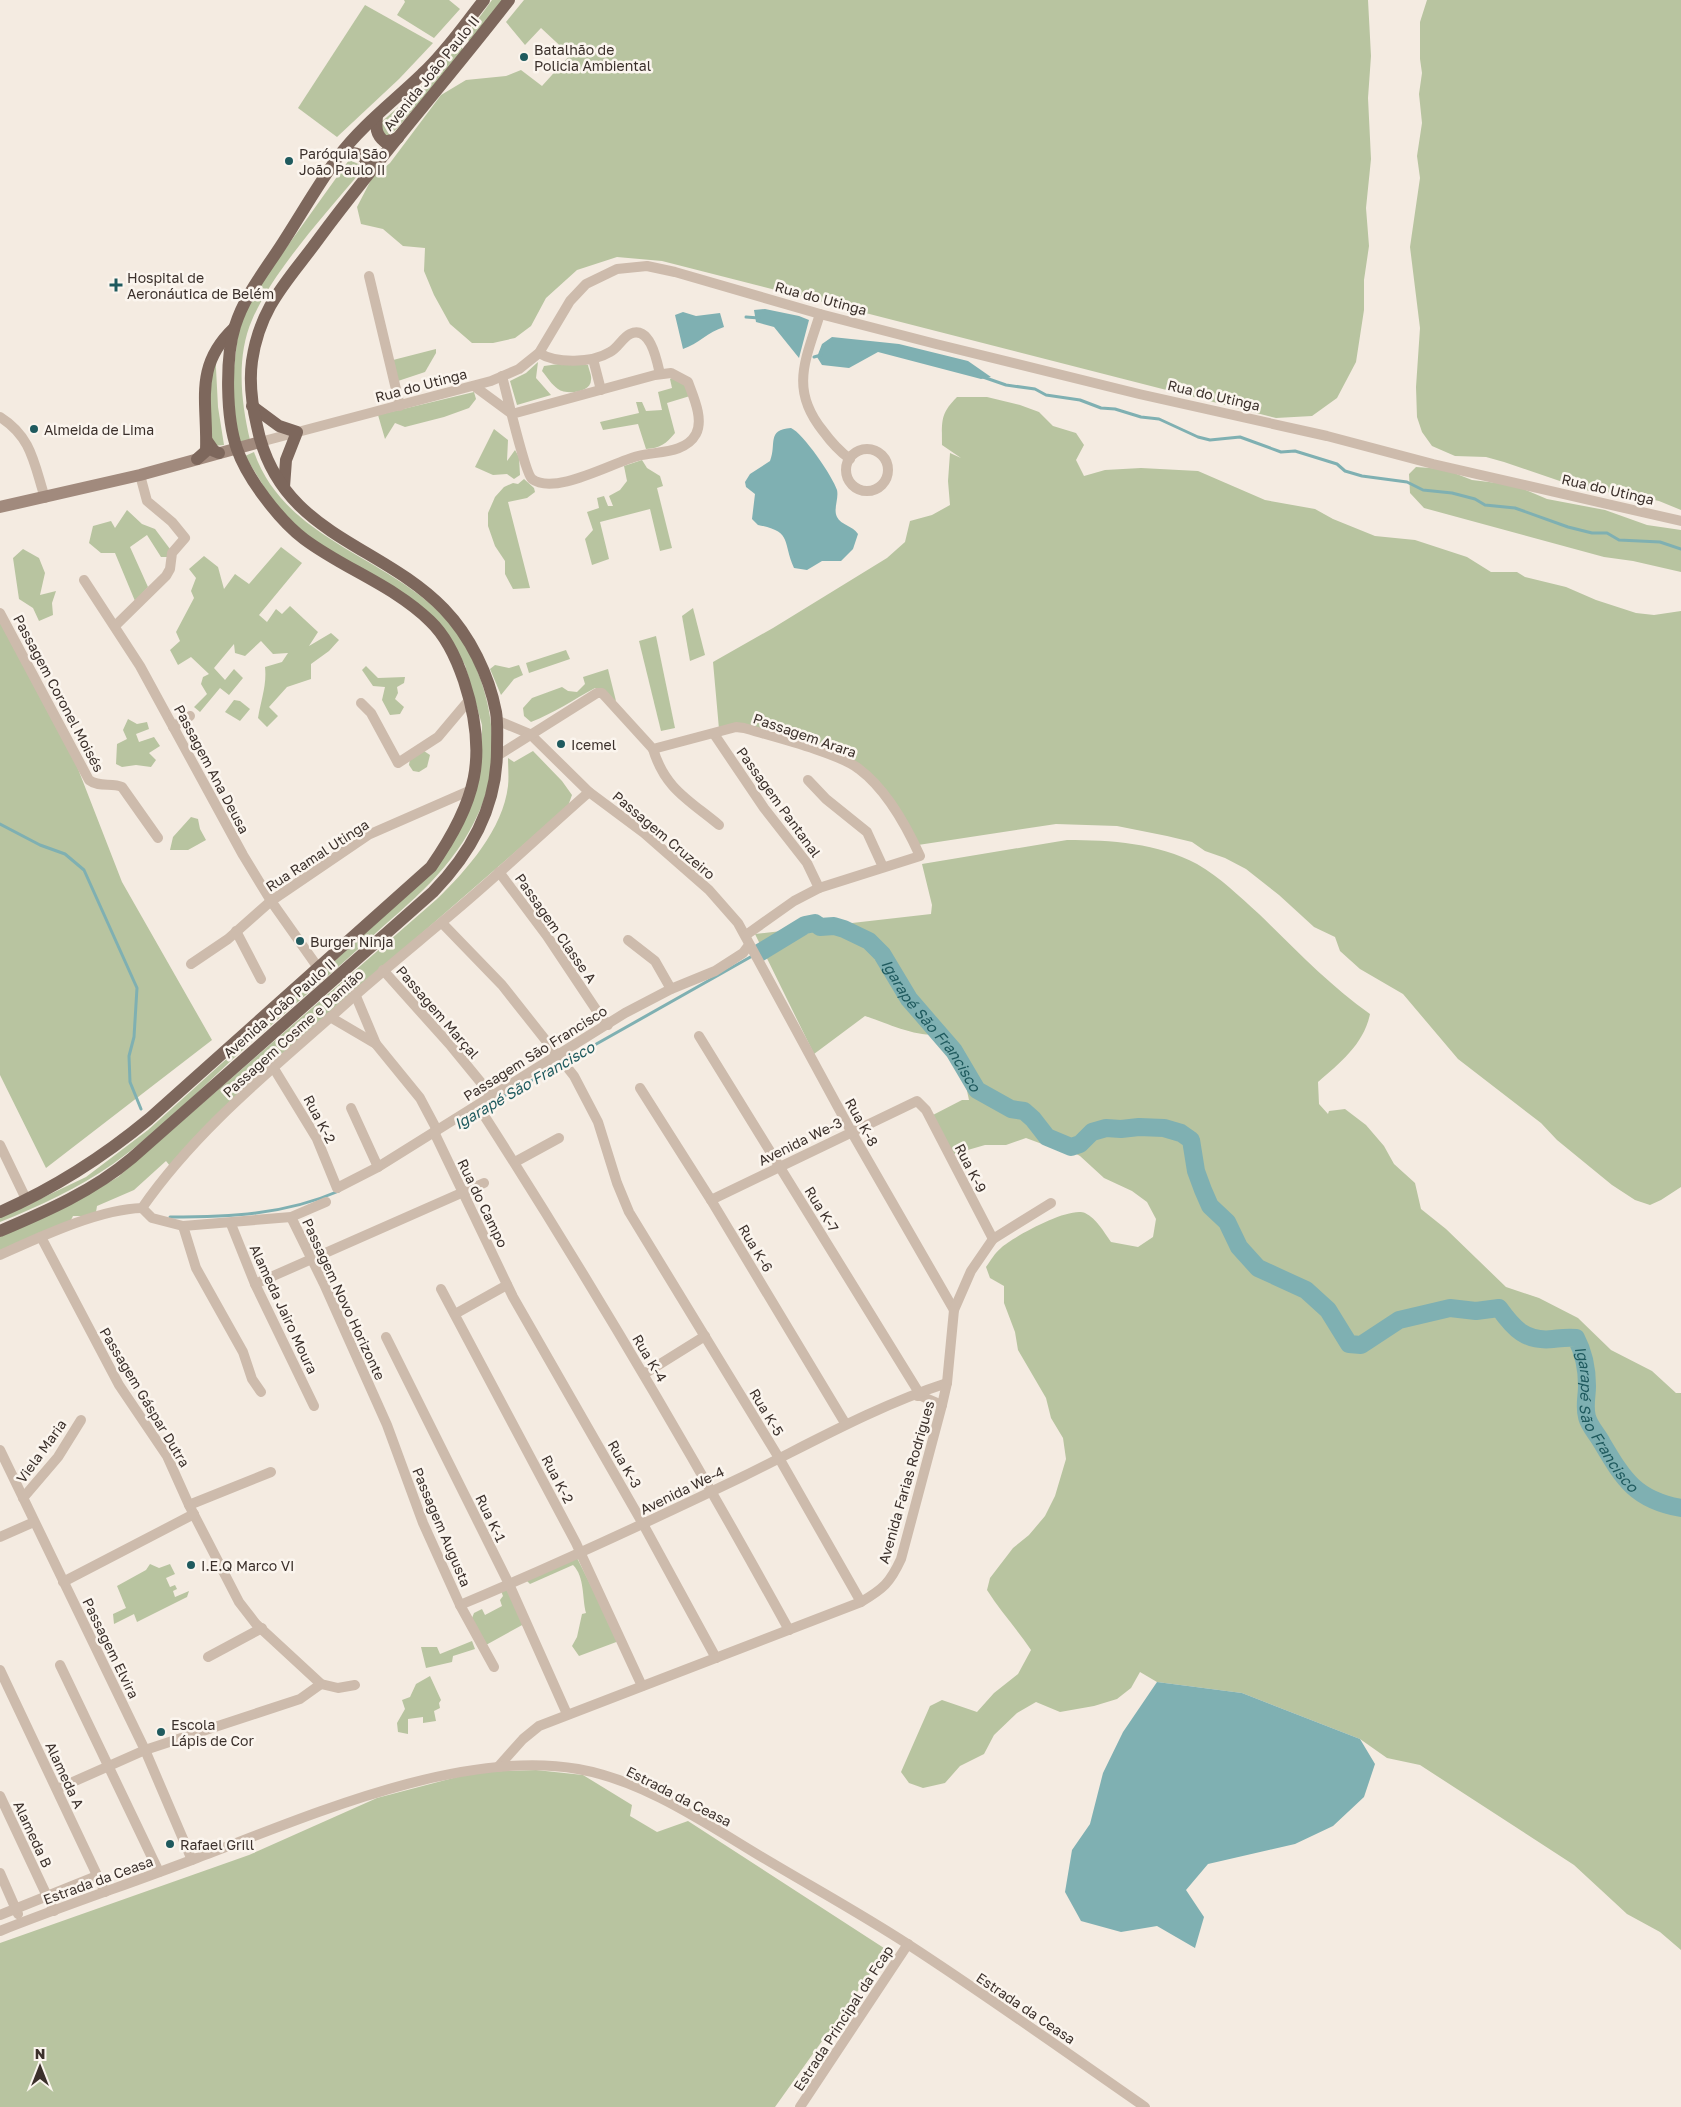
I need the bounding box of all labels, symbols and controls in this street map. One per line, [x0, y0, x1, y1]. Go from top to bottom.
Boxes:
street label: Avenida João Paulo II [379, 12, 483, 134]
place label: Batalhão de Policia Ambiental [534, 41, 651, 74]
marker: Batalhão de Policia Ambiental [518, 51, 530, 63]
place label: Paróquia São João Paulo II [299, 145, 387, 178]
marker: Paróquia São João Paulo II [283, 155, 295, 167]
place label: Hospital de Aeronáutica de Belém [127, 269, 274, 302]
marker: Hospital de Aeronáutica de Belém [109, 278, 123, 292]
street label: Rua do Utinga [773, 278, 869, 318]
street label: Rua do Utinga [373, 365, 469, 405]
street label: Rua do Utinga [1166, 376, 1262, 414]
place label: Almeida de Lima [44, 421, 154, 438]
marker: Almeida de Lima [28, 423, 40, 435]
street label: Rua do Utinga [1560, 470, 1656, 508]
street label: Passagem Coronel Moisés [10, 611, 108, 775]
street label: Passagem Ana Deusa [171, 702, 253, 836]
street label: Passagem Arara [751, 709, 859, 761]
place label: Icemel [571, 736, 616, 753]
marker: Icemel [555, 738, 567, 750]
street label: Passagem Pantanal [733, 744, 825, 860]
street label: Passagem Cruzeiro [609, 787, 719, 883]
street label: Rua Ramal Utinga [262, 815, 372, 895]
street label: Passagem Classe A [512, 870, 601, 987]
place label: Burger Ninja [310, 933, 394, 950]
marker: Burger Ninja [294, 935, 306, 947]
street label: Avenida João Paulo II [219, 955, 339, 1061]
water label: Igarapé São Francisco [878, 956, 985, 1095]
street label: Passagem Marçal [393, 962, 483, 1062]
street label: Passagem Cosme e Damião [219, 965, 367, 1101]
street label: Passagem São Francisco [460, 1002, 610, 1104]
water label: Igarapé São Francisco [451, 1037, 599, 1133]
street label: Rua K-2 [300, 1092, 340, 1146]
street label: Rua K-8 [842, 1095, 882, 1149]
street label: Avenida We-3 [755, 1113, 845, 1169]
street label: Rua K-9 [951, 1141, 991, 1195]
street label: Rua do Campo [454, 1156, 512, 1250]
street label: Rua K-7 [801, 1183, 843, 1235]
street label: Passagem Novo Horizonte [299, 1215, 389, 1383]
street label: Rua K-6 [735, 1221, 777, 1275]
street label: Alameda Jairo Moura [247, 1242, 321, 1376]
street label: Passagem Gáspar Dutra [96, 1324, 194, 1470]
street label: Rua K-4 [629, 1331, 671, 1385]
water label: Igarapé São Francisco [1571, 1343, 1643, 1496]
street label: Rua K-5 [746, 1385, 788, 1439]
street label: Avenida Farias Rodrigues [875, 1399, 937, 1565]
street label: Viela Maria [12, 1416, 70, 1486]
street label: Rua K-3 [605, 1437, 645, 1491]
street label: Rua K-2 [538, 1452, 578, 1506]
street label: Avenida We-4 [637, 1462, 727, 1518]
street label: Passagem Augusta [409, 1465, 475, 1589]
street label: Rua K-1 [472, 1491, 510, 1545]
place label: I.E.Q Marco VI [201, 1557, 295, 1574]
marker: I.E.Q Marco VI [185, 1559, 197, 1571]
street label: Passagem Elvira [79, 1595, 143, 1701]
place label: Escola Lápis de Cor [171, 1716, 254, 1749]
marker: Escola Lápis de Cor [155, 1726, 167, 1738]
street label: Alameda A [42, 1739, 88, 1812]
street label: Estrada da Ceasa [624, 1762, 734, 1830]
street label: Alameda B [10, 1798, 56, 1870]
place label: Rafael Grill [180, 1836, 254, 1853]
marker: Rafael Grill [164, 1838, 176, 1850]
street label: Estrada da Ceasa [41, 1852, 155, 1908]
street label: Estrada Principal da Fcap [790, 1942, 896, 2094]
street label: Estrada da Ceasa [973, 1969, 1079, 2047]
north arrow [15, 2042, 65, 2092]
text: N [35, 2045, 45, 2062]

